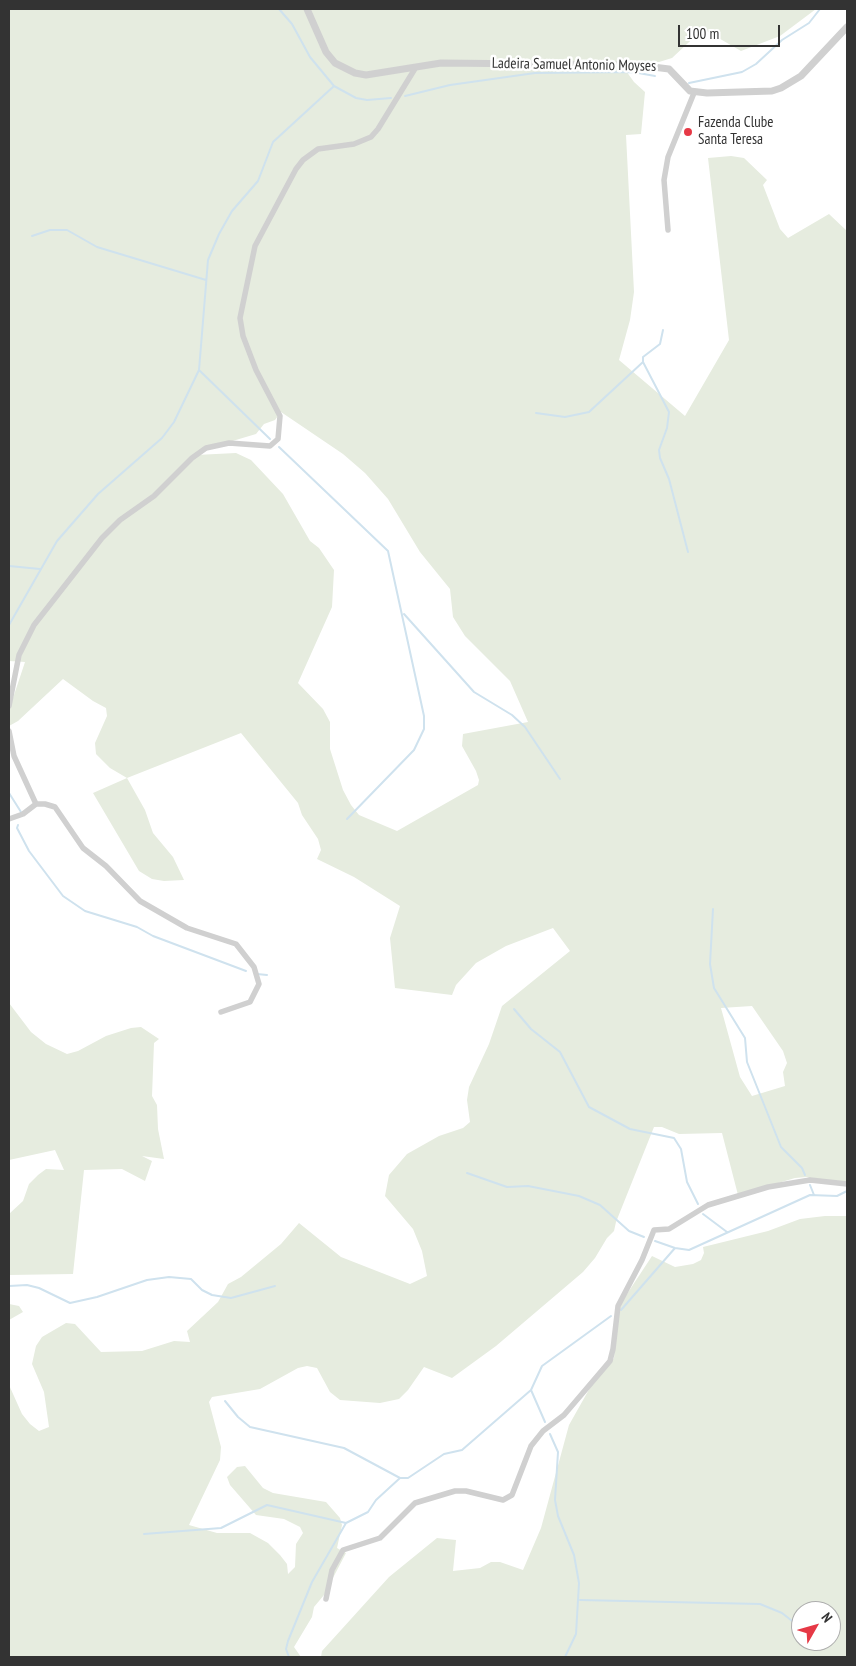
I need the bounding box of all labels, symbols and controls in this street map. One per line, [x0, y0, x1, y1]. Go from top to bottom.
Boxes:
scale bar [681, 15, 784, 47]
text: 100 m [686, 24, 719, 43]
street label: Ladeira Samuel Antonio Moyses [492, 55, 656, 75]
place label: Fazenda Clube Santa Teresa [698, 114, 773, 149]
marker: Fazenda Clube Santa Teresa [682, 126, 694, 138]
north arrow [791, 1601, 841, 1651]
text: N [818, 1609, 836, 1626]

